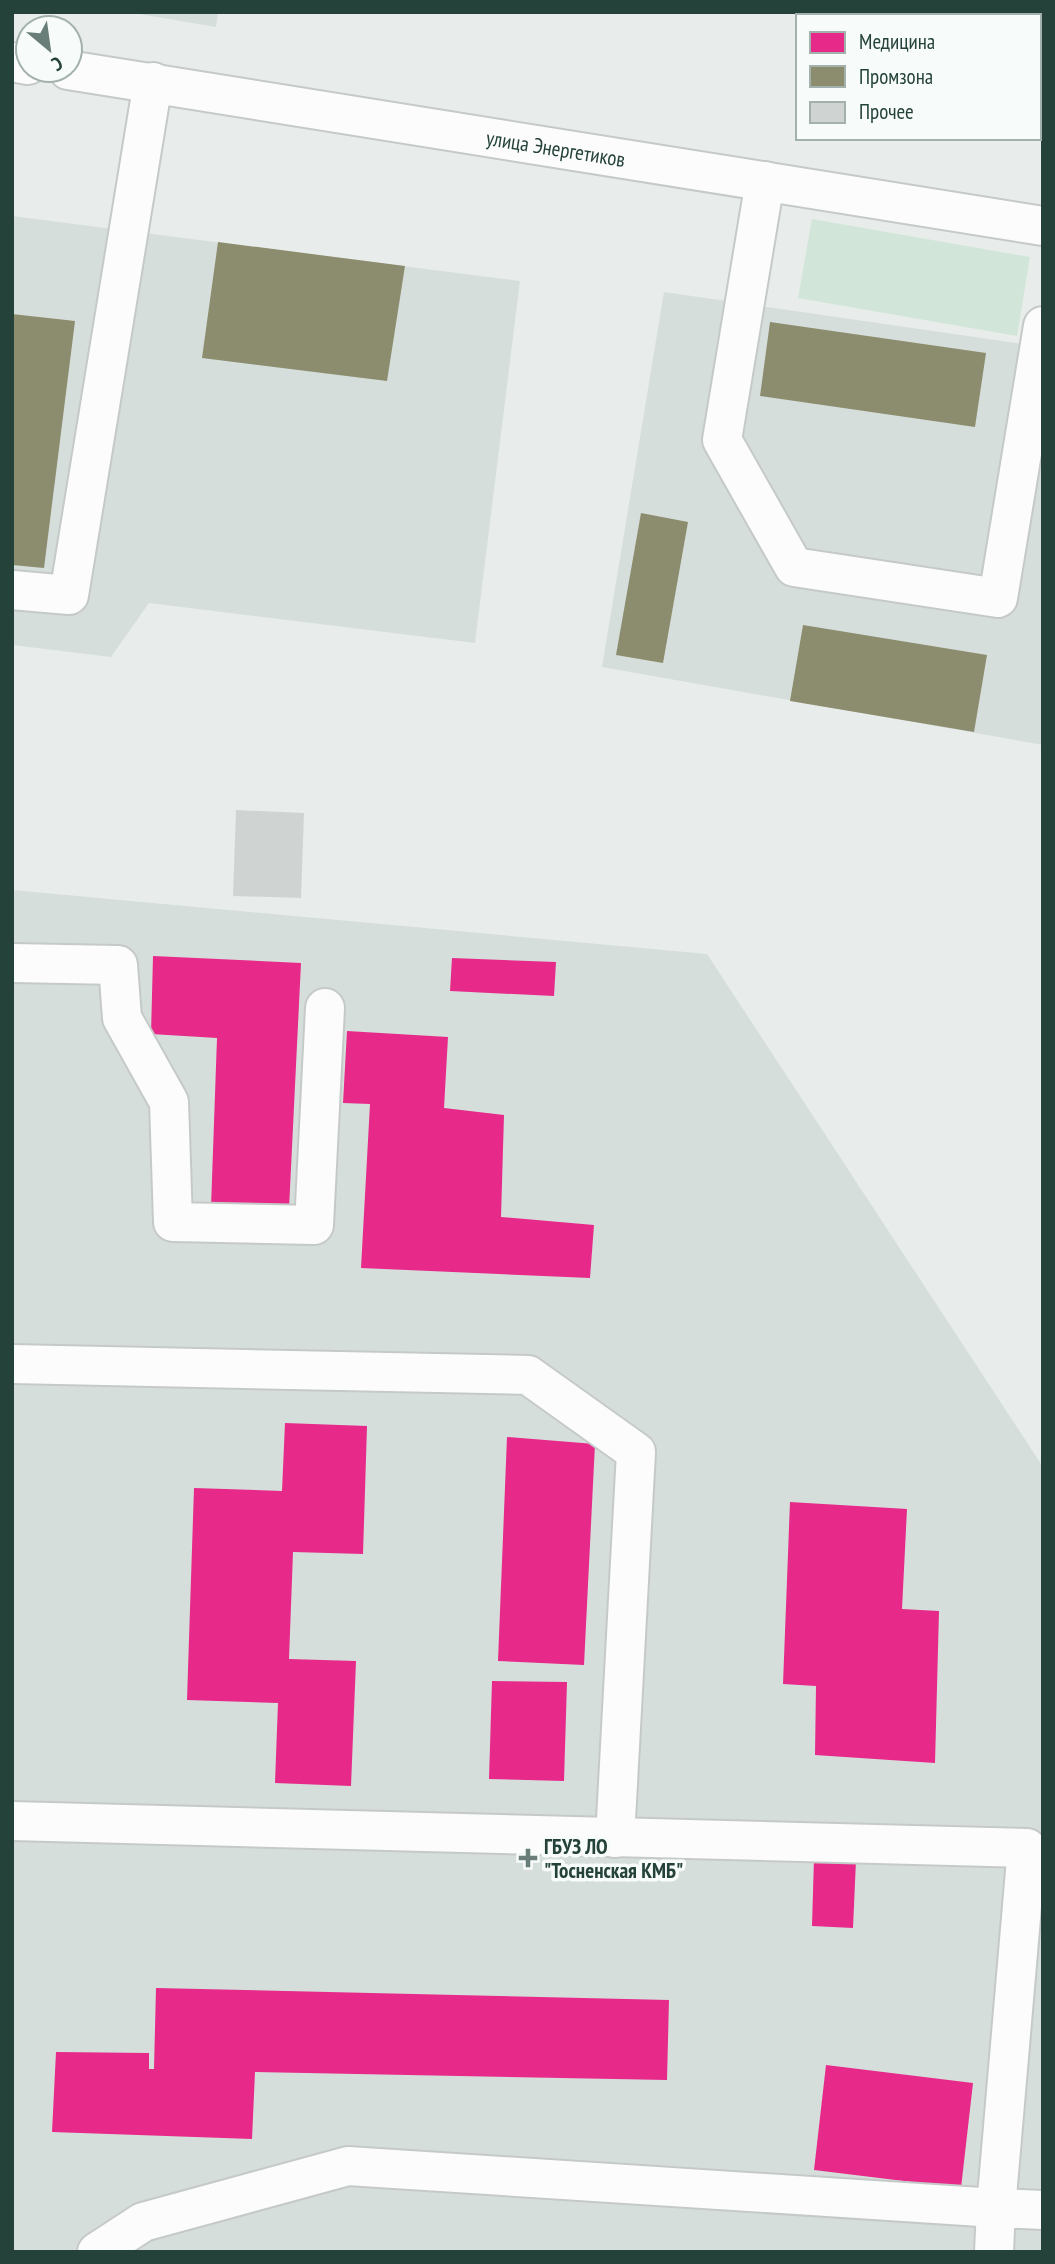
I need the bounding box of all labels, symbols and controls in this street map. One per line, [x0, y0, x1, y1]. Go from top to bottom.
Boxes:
north arrow [14, 14, 84, 84]
legend [796, 14, 1041, 140]
text: Медицина [859, 28, 935, 55]
text: С [47, 51, 67, 77]
text: Промзона [859, 63, 933, 90]
text: Прочее [859, 98, 914, 125]
street label: улица Энергетиков [484, 124, 627, 172]
place label: ГБУЗ ЛО "Тосненская КМБ" [544, 1833, 683, 1884]
marker: ГБУЗ ЛО "Тосненская КМБ" [518, 1848, 538, 1868]

